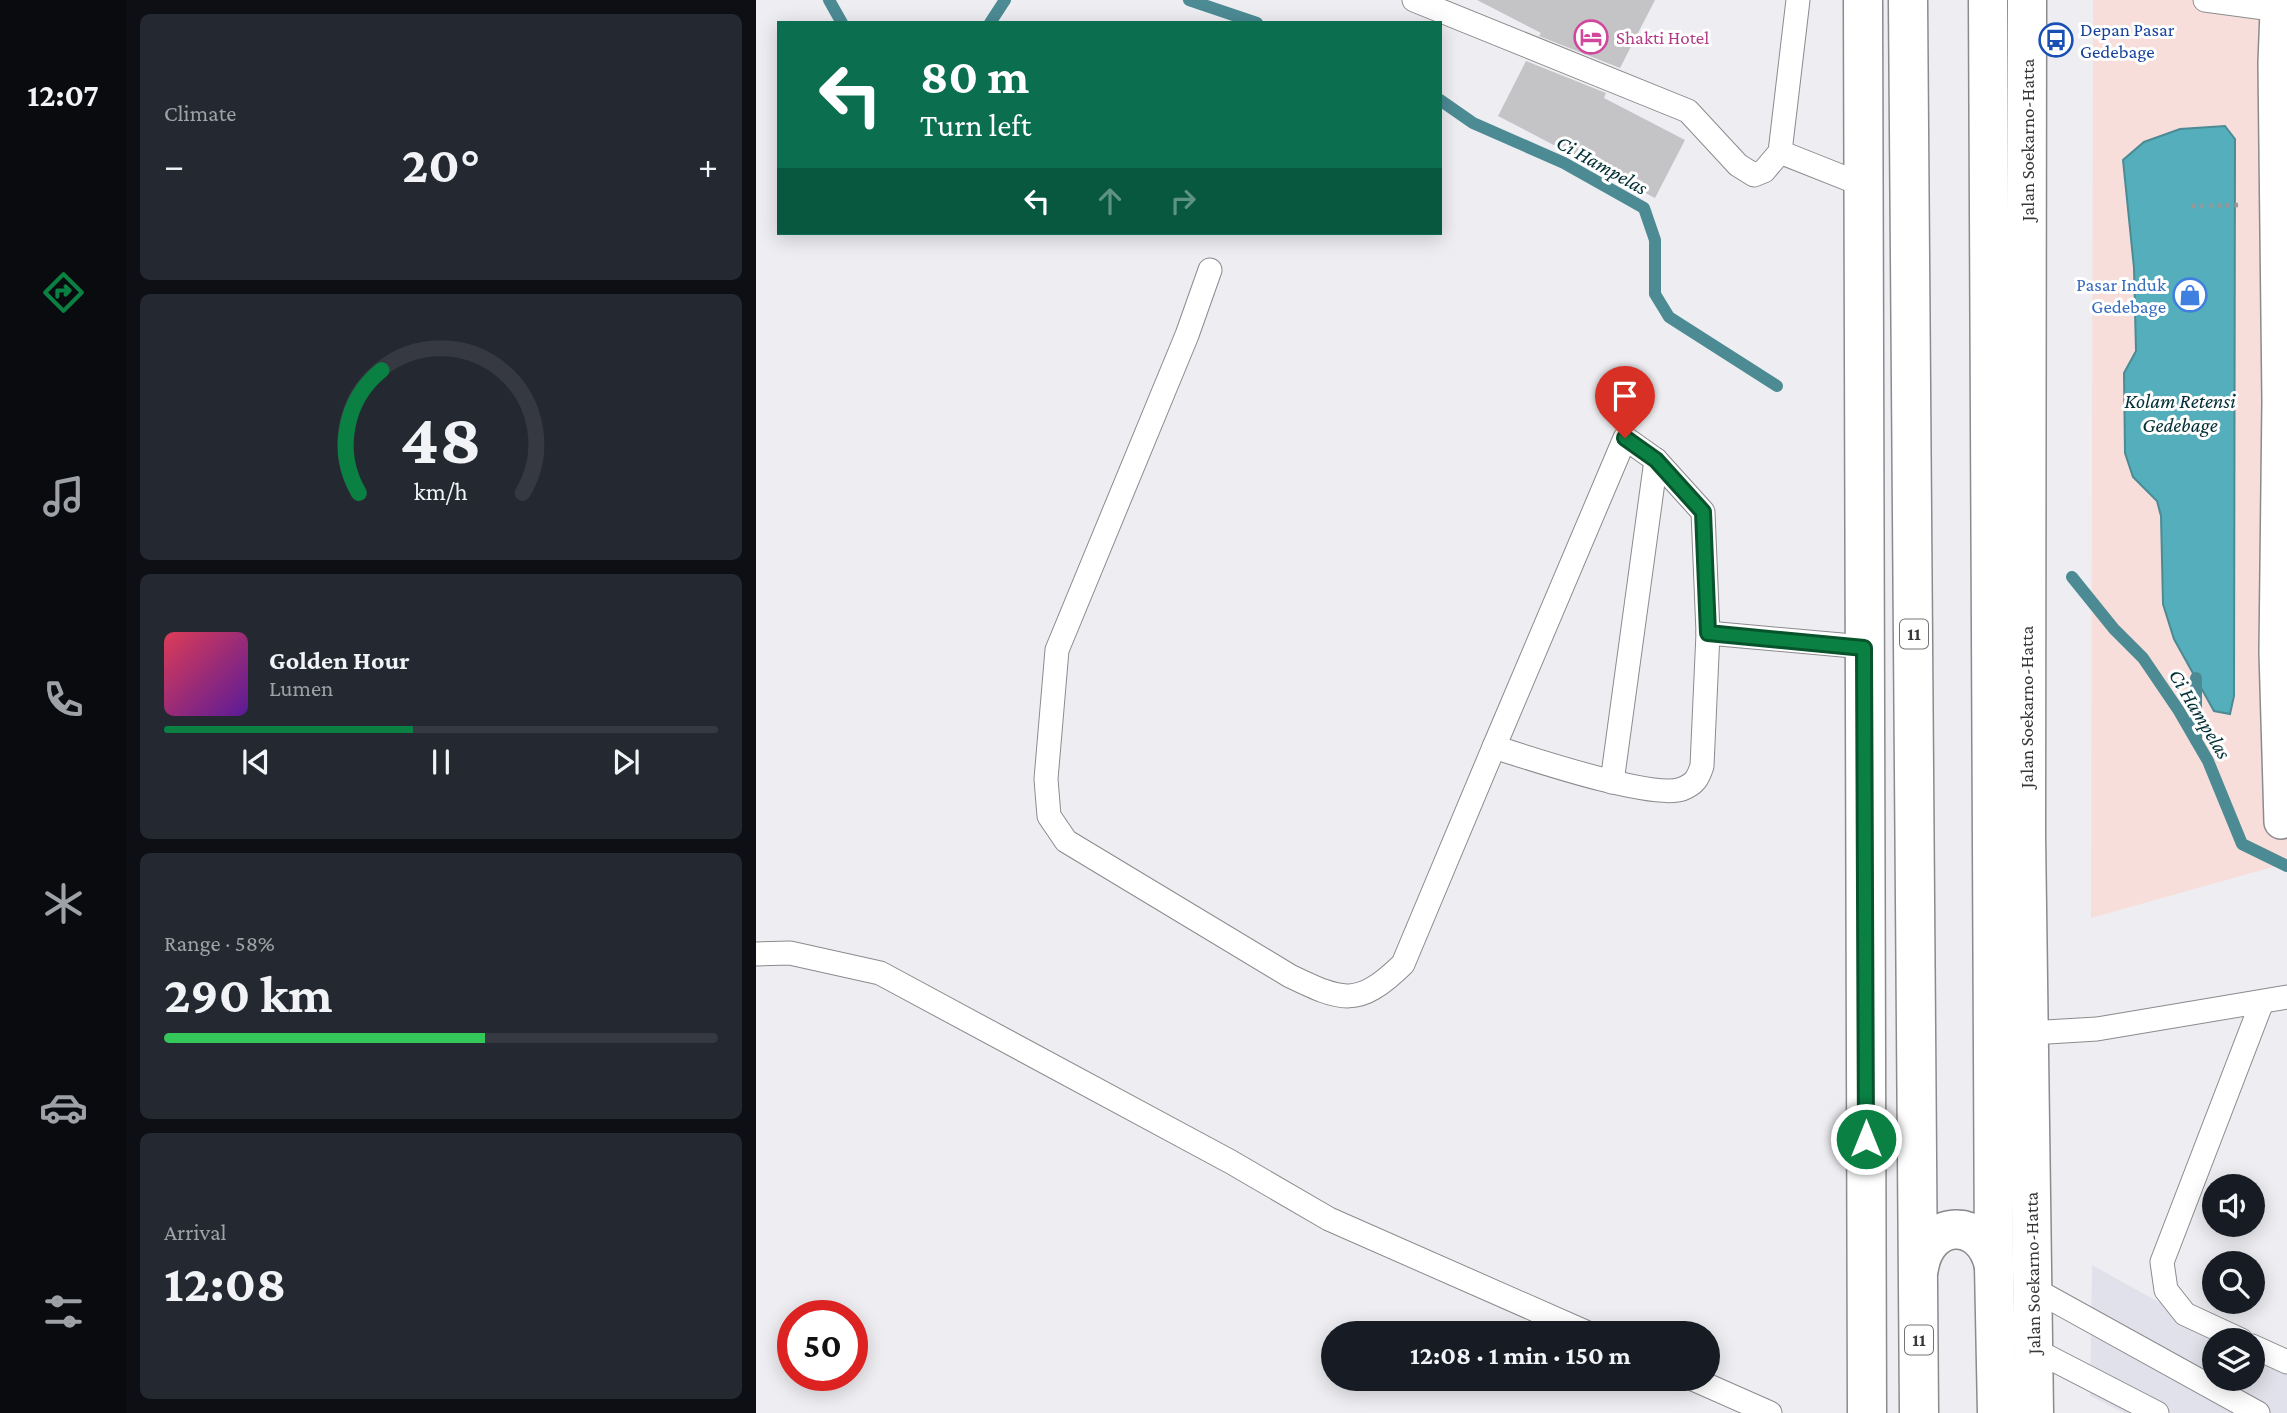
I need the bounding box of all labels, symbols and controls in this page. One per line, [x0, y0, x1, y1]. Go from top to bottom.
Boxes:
hotel icon: Shakti Hotel [1572, 18, 1610, 56]
place label: Depan Pasar Gedebage [2080, 19, 2175, 62]
bus stop icon: Depan Pasar Gedebage [2037, 21, 2075, 59]
place label: Shakti Hotel [1616, 27, 1709, 48]
icon: left [805, 49, 896, 140]
text: 80 m [920, 49, 1029, 104]
street label: Jalan Soekarno-Hatta [2017, 59, 2038, 223]
text: 12:07 [27, 77, 99, 113]
text: Climate [164, 100, 236, 126]
text: Turn left [920, 107, 1031, 143]
water label: Ci Hampelas [1552, 130, 1652, 200]
text: 20° [402, 135, 480, 193]
text: − [164, 144, 184, 186]
text: + [698, 144, 718, 186]
icon: left [1018, 182, 1056, 220]
icon: ahead [1091, 182, 1129, 220]
icon: right [1164, 182, 1202, 220]
icon: directions [39, 268, 88, 317]
place label: Pasar Induk Gedebage [2076, 274, 2167, 317]
shop icon: Pasar Induk Gedebage [2171, 276, 2209, 314]
pin [1595, 366, 1655, 438]
icon: arrive [1606, 377, 1644, 415]
water label: Kolam Retensi Gedebage [2124, 389, 2236, 437]
text: 48 [400, 398, 482, 479]
icon: music [39, 472, 88, 521]
text: km/h [414, 477, 468, 504]
road number: 11 [1900, 620, 1928, 648]
street label: Jalan Soekarno-Hatta [2016, 626, 2037, 790]
text: Golden Hour [269, 646, 410, 675]
water label: Ci Hampelas [2164, 665, 2236, 764]
icon: phone [39, 675, 88, 724]
text: Lumen [269, 675, 333, 701]
icon: previous [237, 743, 275, 781]
icon: pause [422, 743, 460, 781]
icon: next [607, 743, 645, 781]
icon: climate [39, 879, 88, 928]
text: Range · 58% [164, 930, 275, 956]
text: 290 km [164, 965, 333, 1023]
icon: car [39, 1083, 88, 1132]
position arrow [1829, 1102, 1903, 1176]
map controls [2202, 1174, 2265, 1391]
button: sound [2202, 1174, 2265, 1237]
street label: Jalan Soekarno-Hatta [2021, 1191, 2044, 1356]
text: Arrival [164, 1219, 227, 1245]
button: search [2202, 1251, 2265, 1314]
text: 12:08 [164, 1254, 286, 1312]
icon: filters [39, 1287, 88, 1336]
speed limit sign: 50 [777, 1300, 868, 1391]
road number: 11 [1905, 1325, 1933, 1354]
button: layers [2202, 1328, 2265, 1391]
text: 12:08 · 1 min · 150 m [1410, 1341, 1631, 1370]

